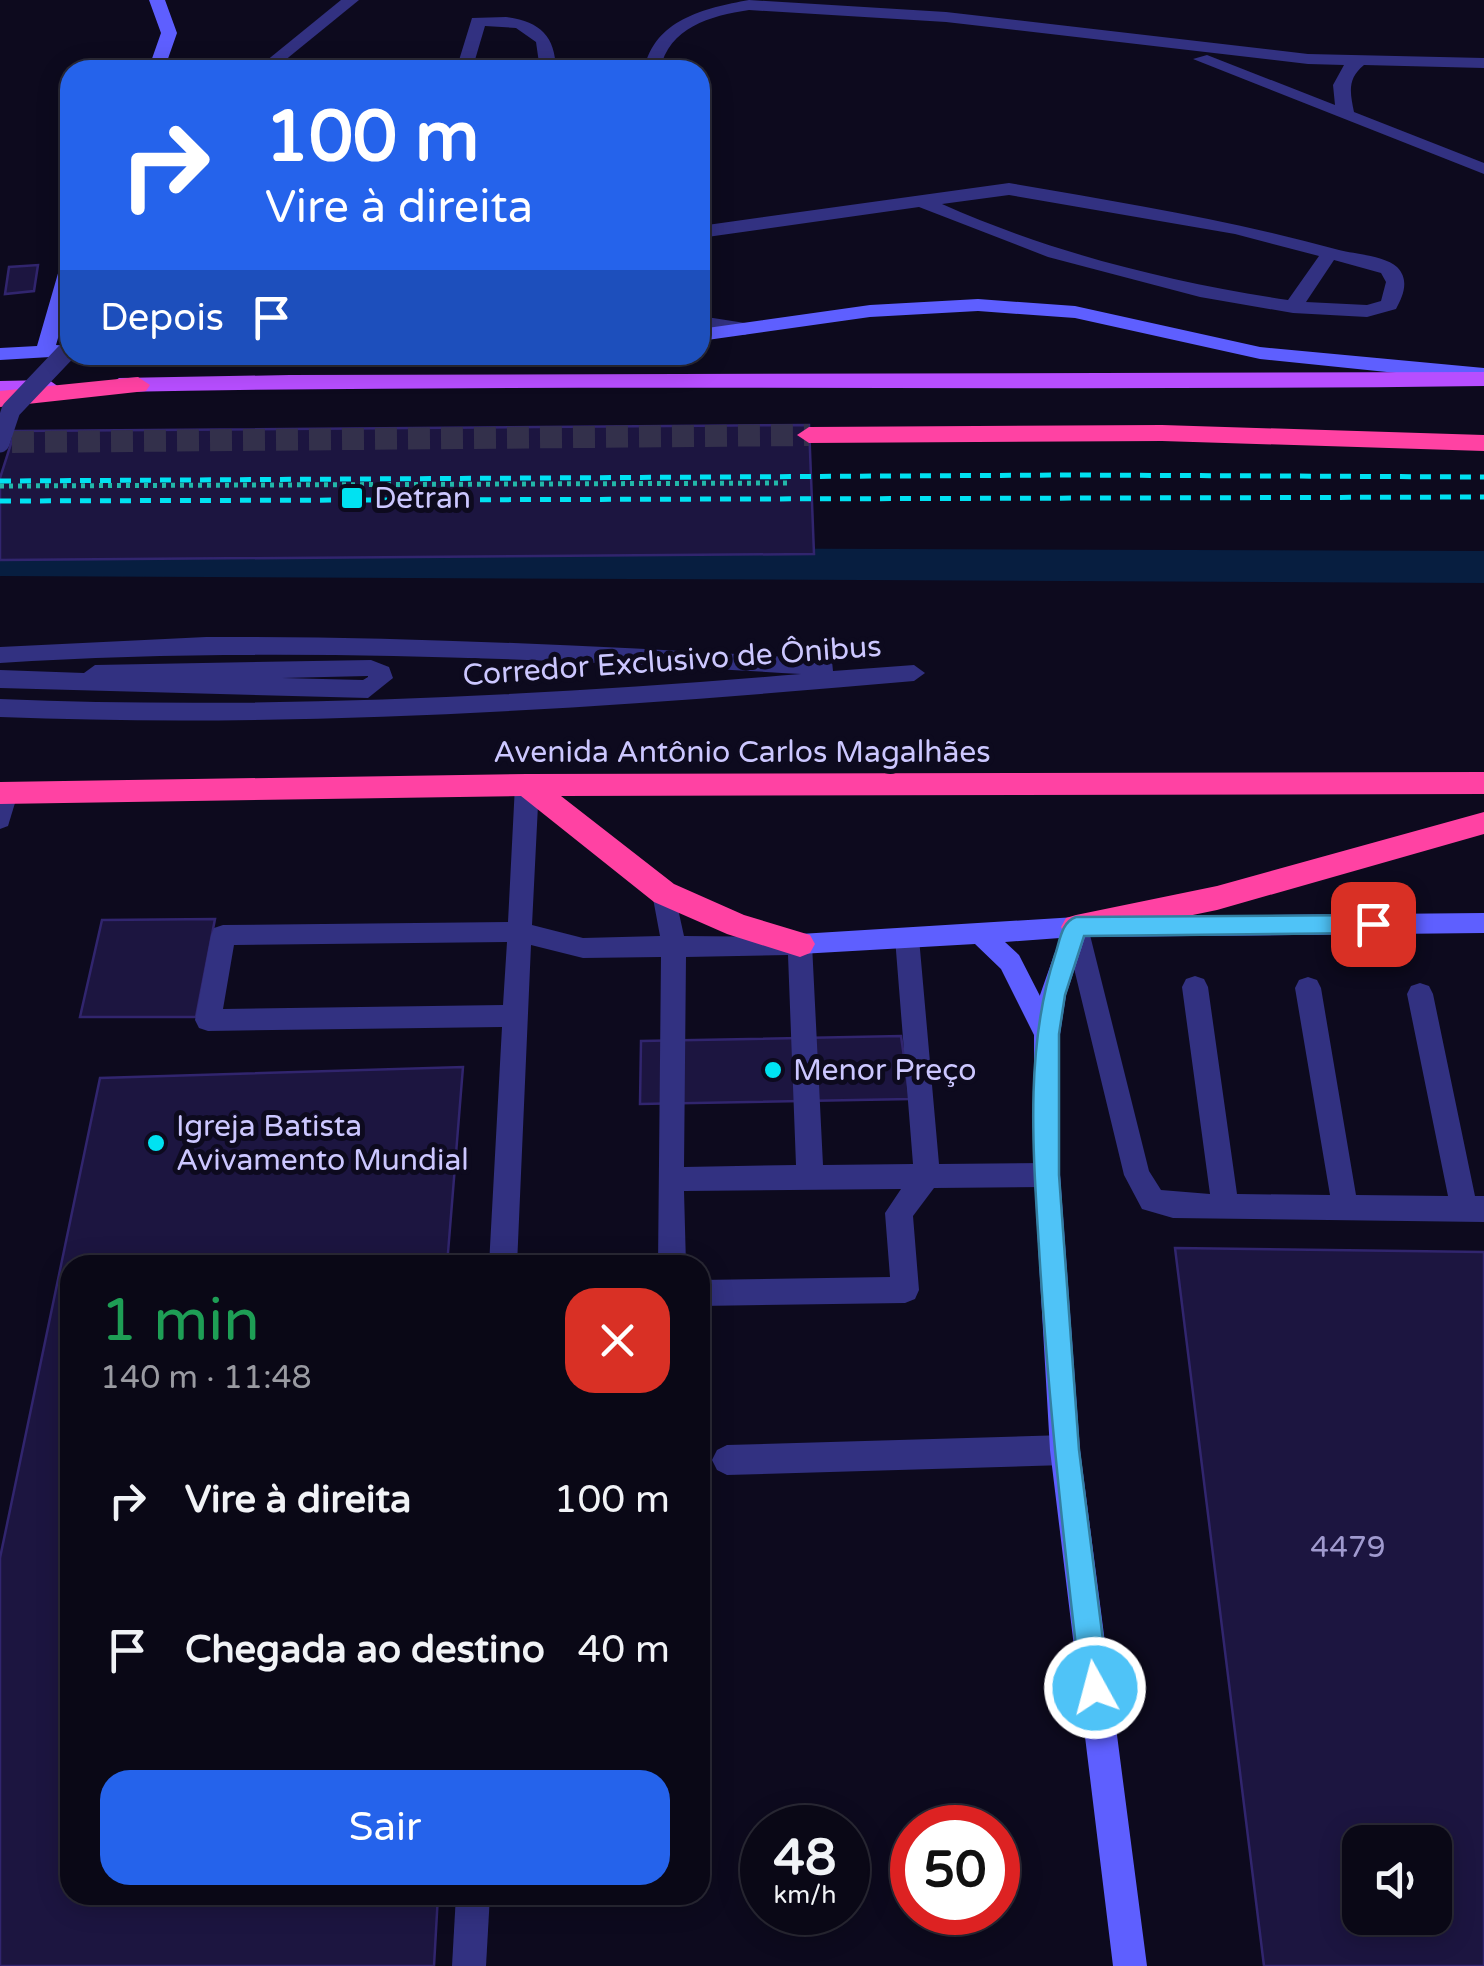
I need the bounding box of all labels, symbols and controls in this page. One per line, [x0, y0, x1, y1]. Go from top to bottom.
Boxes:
text: 100 m [265, 96, 479, 180]
icon: right [100, 100, 230, 230]
text: Vire à direita [265, 181, 533, 235]
icon: arrive [244, 290, 299, 345]
text: Depois [100, 295, 224, 341]
place label: Detran [374, 480, 471, 517]
marker: Detran [339, 485, 365, 511]
street label: Corredor Exclusivo de Ônibus [461, 628, 883, 694]
street label: Avenida Antônio Carlos Magalhães [493, 734, 991, 771]
pin [1331, 882, 1416, 967]
icon: arrive [1346, 897, 1401, 952]
place label: Menor Preço [793, 1052, 976, 1089]
marker: Menor Preço [762, 1059, 784, 1081]
place label: Igreja Batista Avivamento Mundial [176, 1108, 469, 1179]
marker: Igreja Batista Avivamento Mundial [145, 1132, 167, 1154]
text: 1 min [100, 1285, 260, 1357]
button: close [565, 1288, 670, 1393]
text: 140 m · 11:48 [100, 1359, 312, 1397]
icon: right [100, 1473, 155, 1528]
text: Vire à direita [185, 1477, 411, 1523]
text: 100 m [554, 1477, 670, 1523]
house number: 4479 [1310, 1529, 1386, 1566]
icon: arrive [100, 1623, 155, 1678]
text: Chegada ao destino [185, 1627, 545, 1673]
text: 40 m [578, 1627, 670, 1673]
position arrow [1043, 1636, 1147, 1740]
button: Sair [100, 1770, 670, 1885]
speed limit sign: 50 [890, 1805, 1020, 1935]
map controls [1342, 1825, 1452, 1935]
button: sound [1342, 1825, 1452, 1935]
text: 48 [774, 1828, 836, 1888]
text: km/h [774, 1880, 836, 1910]

